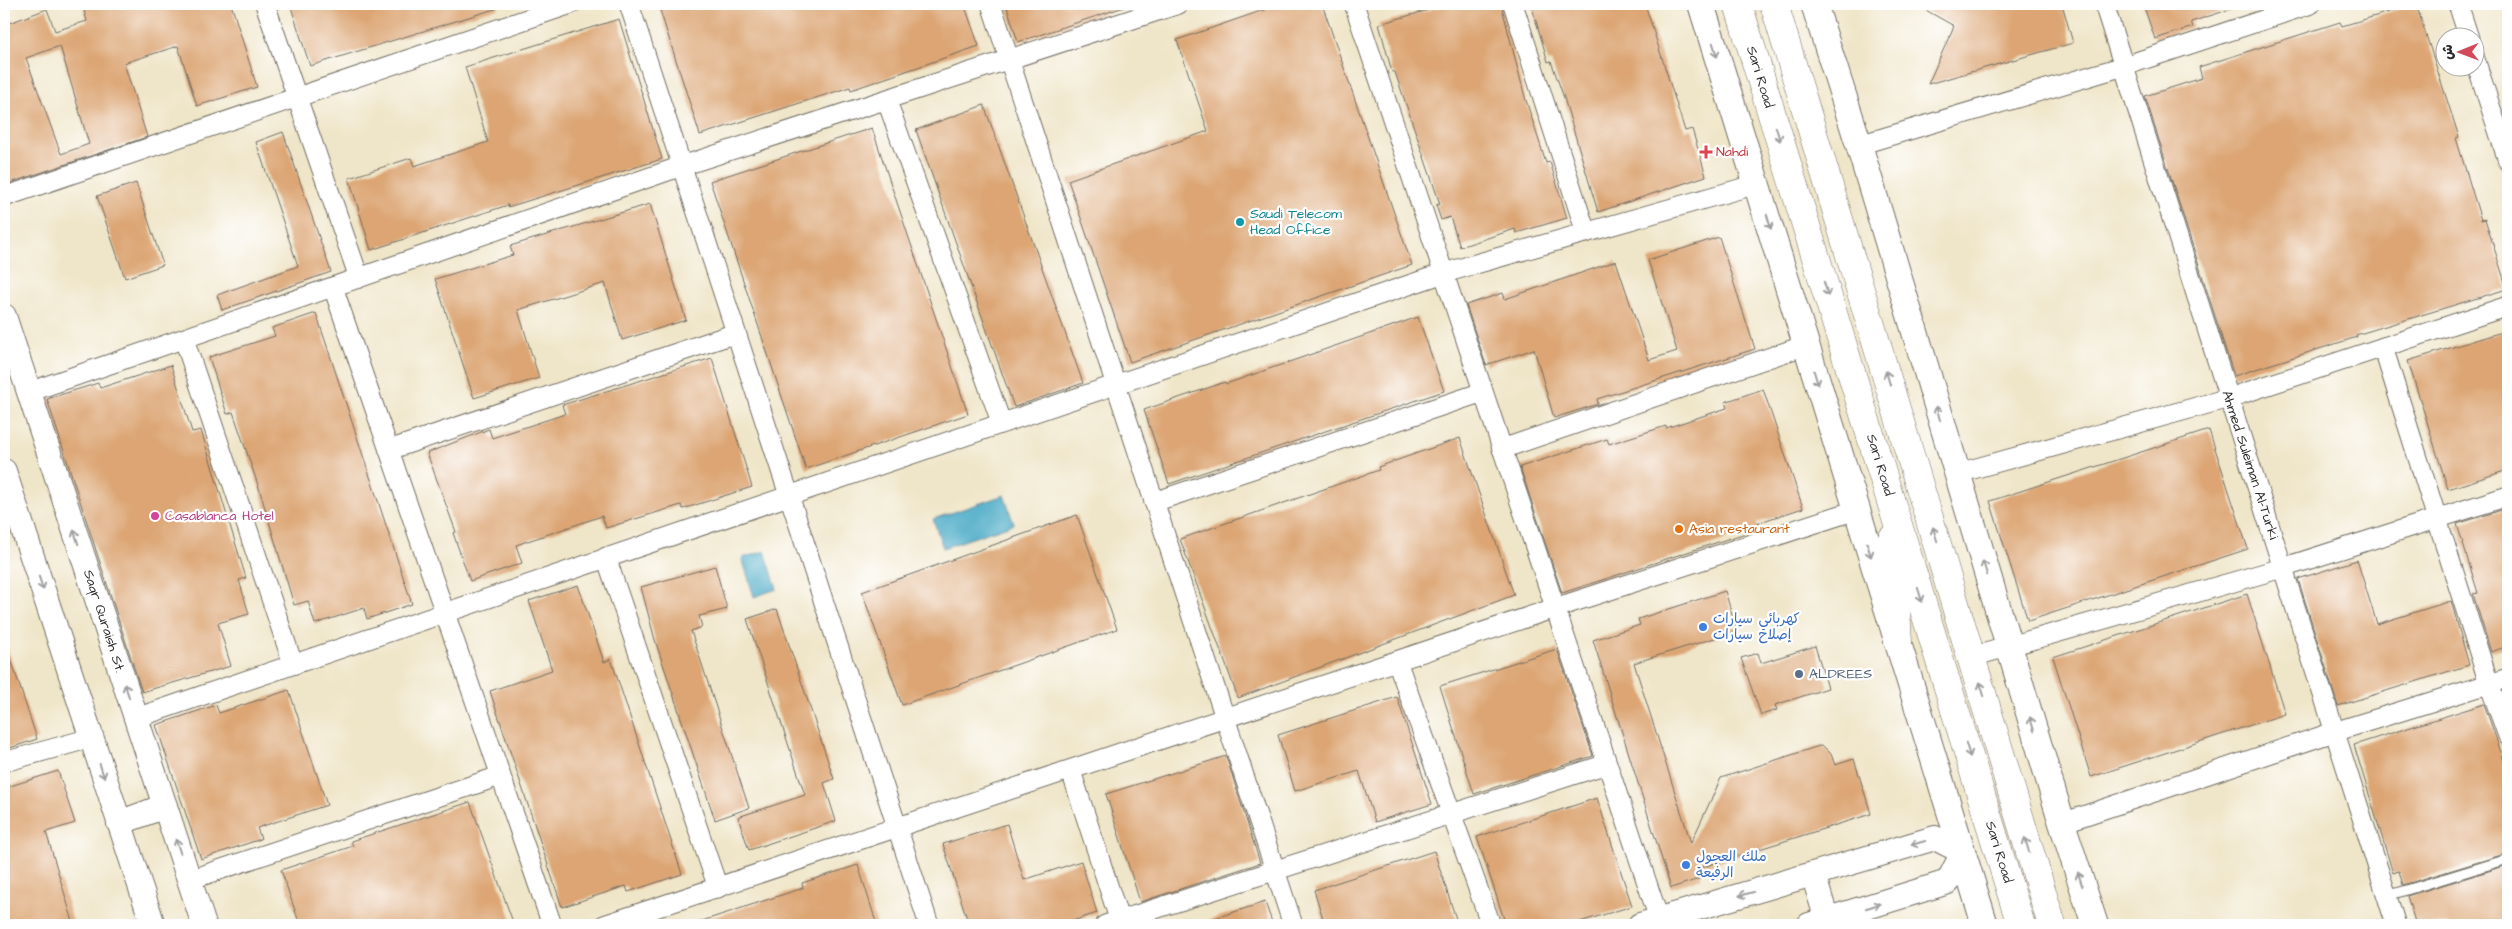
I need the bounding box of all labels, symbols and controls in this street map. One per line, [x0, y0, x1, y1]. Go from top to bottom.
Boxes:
north arrow [2434, 28, 2484, 78]
one-way arrow [1711, 42, 1721, 58]
street label: Sari Road [1741, 44, 1779, 110]
text: ش [2438, 44, 2458, 60]
one-way arrow [1773, 126, 1783, 142]
place label: Nahdi [1716, 142, 1748, 162]
marker: Nahdi [1700, 146, 1712, 158]
place label: Saudi Telecom Head Office [1250, 204, 1342, 240]
one-way arrow [1764, 214, 1774, 230]
marker: Saudi Telecom Head Office [1234, 216, 1246, 228]
one-way arrow [1821, 281, 1831, 297]
one-way arrow [1812, 369, 1821, 385]
one-way arrow [1882, 370, 1892, 386]
street label: Ahmed Suleiman Al-Turki [2216, 388, 2284, 542]
one-way arrow [1932, 405, 1942, 421]
street label: Sari Road [1861, 432, 1899, 498]
place label: Casablanca Hotel [165, 506, 274, 526]
marker: Casablanca Hotel [149, 510, 161, 522]
place label: Asia restaurant [1689, 519, 1790, 539]
marker: Asia restaurant [1673, 523, 1685, 535]
one-way arrow [1929, 526, 1939, 542]
one-way arrow [71, 529, 81, 545]
one-way arrow [1864, 541, 1874, 557]
one-way arrow [1979, 560, 1989, 576]
street label: Saqr Quraish St. [78, 567, 130, 675]
one-way arrow [36, 575, 46, 591]
one-way arrow [1915, 587, 1925, 603]
place label: كهربائي سيارات إصلاح سيارات [1713, 609, 1800, 645]
marker: كهربائي سيارات إصلاح سيارات [1697, 621, 1709, 633]
place label: ALDREES [1809, 664, 1872, 684]
marker: ALDREES [1793, 668, 1805, 680]
one-way arrow [1976, 682, 1986, 698]
one-way arrow [122, 684, 131, 700]
one-way arrow [2027, 716, 2037, 732]
one-way arrow [1963, 742, 1973, 758]
one-way arrow [98, 763, 107, 778]
street label: Sari Road [1980, 819, 2018, 885]
one-way arrow [173, 838, 182, 854]
one-way arrow [1911, 838, 1927, 848]
one-way arrow [2022, 838, 2032, 854]
place label: ملك العجول الرفيعة [1696, 847, 1767, 883]
marker: ملك العجول الرفيعة [1680, 859, 1692, 871]
one-way arrow [2074, 871, 2084, 887]
one-way arrow [1738, 889, 1754, 899]
one-way arrow [1864, 900, 1880, 910]

